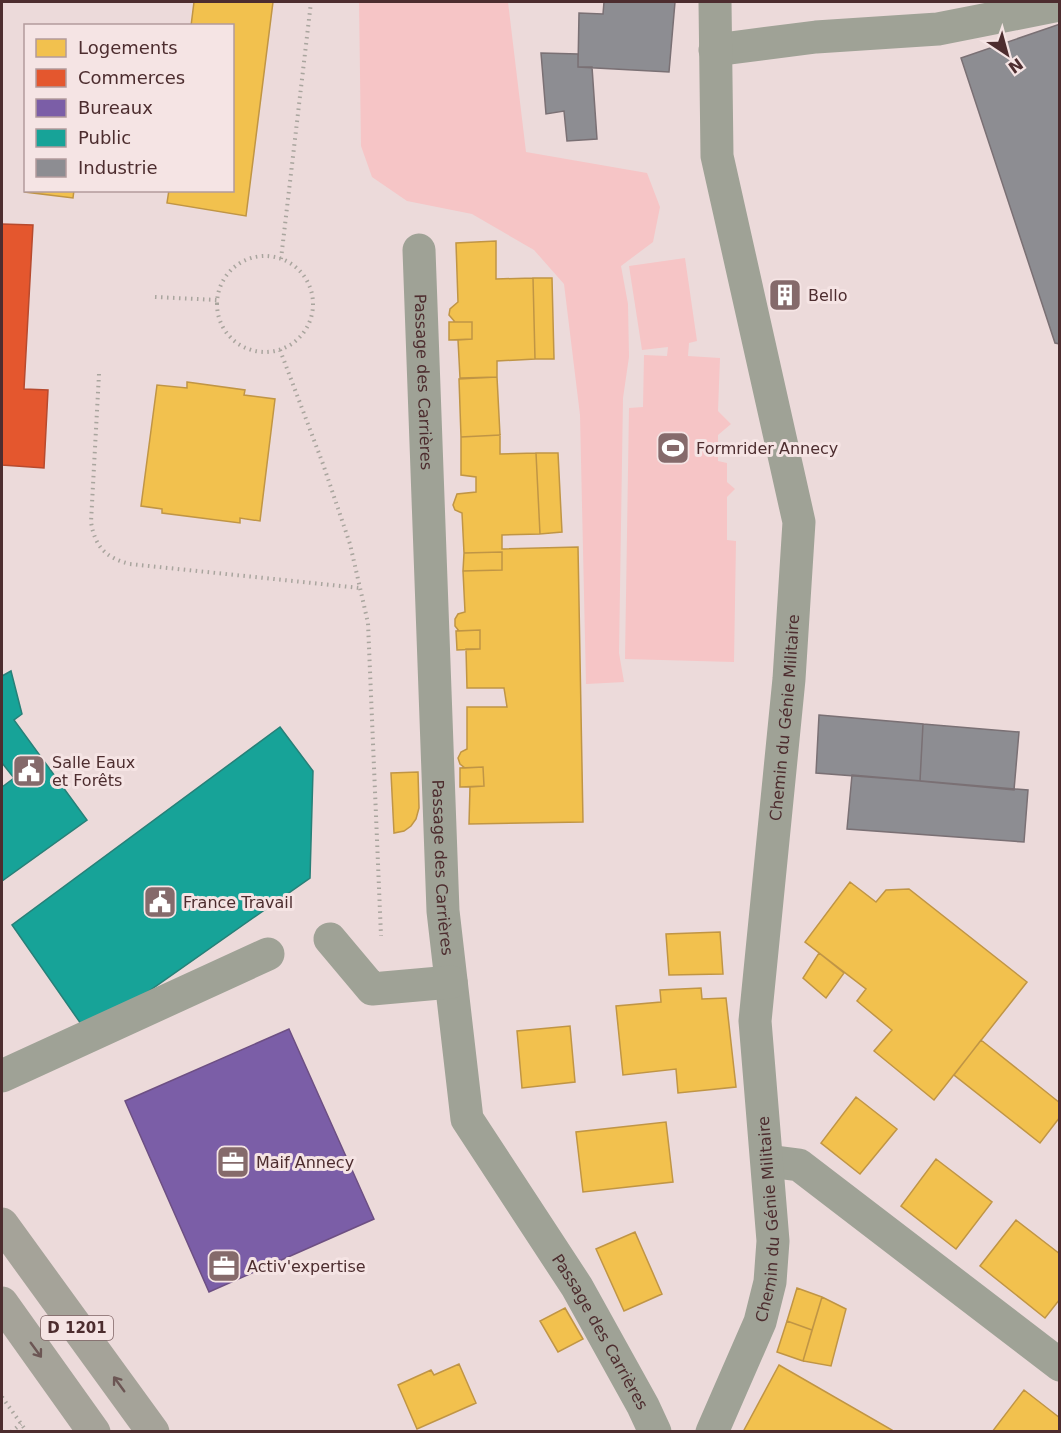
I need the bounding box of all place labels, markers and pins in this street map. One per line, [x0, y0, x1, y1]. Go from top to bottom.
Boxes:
building icon: Bello [767, 277, 803, 313]
place label: Bello [808, 286, 848, 305]
sports icon: Formrider Annecy [655, 430, 691, 466]
place label: Formrider Annecy [696, 439, 838, 458]
public building icon: Salle Eaux et Forêts [11, 753, 47, 789]
place label: Salle Eaux et Forêts [52, 753, 135, 790]
public building icon: France Travail [142, 884, 178, 920]
place label: France Travail [183, 893, 293, 912]
office icon: Maif Annecy [215, 1144, 251, 1180]
place label: Maif Annecy [256, 1153, 354, 1172]
office icon: Activ'expertise [206, 1248, 242, 1284]
place label: Activ'expertise [247, 1257, 366, 1276]

